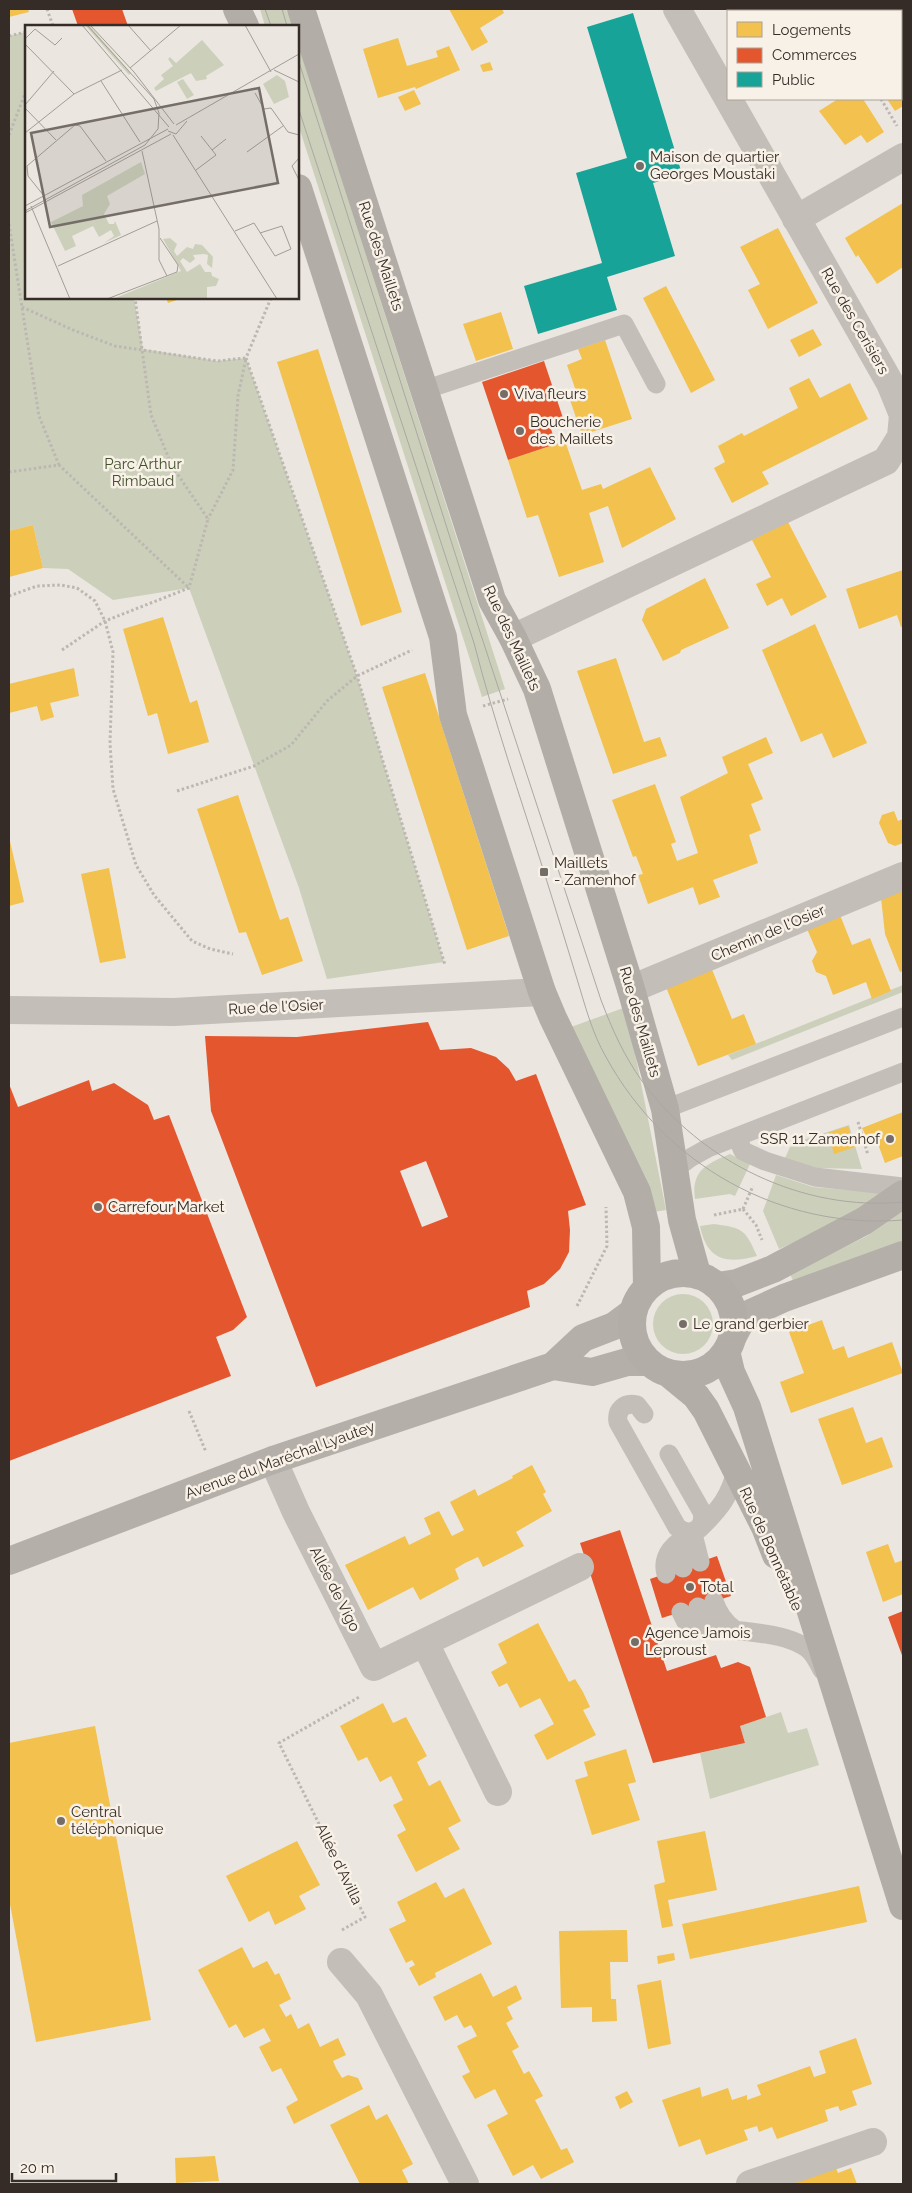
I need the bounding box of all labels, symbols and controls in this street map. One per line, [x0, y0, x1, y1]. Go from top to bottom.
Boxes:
legend [727, 10, 902, 100]
text: Logements [772, 21, 851, 39]
inset map [25, 25, 299, 299]
text: Commerces [772, 46, 857, 64]
text: Public [772, 71, 815, 89]
place label: Maison de quartier Georges Moustaki [650, 148, 780, 183]
marker: Maison de quartier Georges Moustaki [634, 160, 646, 172]
street label: Rue des Maillets [355, 199, 407, 313]
street label: Rue des Cerisiers [817, 265, 893, 377]
place label: Viva fleurs [514, 385, 586, 403]
marker: Viva fleurs [498, 388, 510, 400]
place label: Boucherie des Maillets [530, 413, 613, 448]
marker: Boucherie des Maillets [514, 425, 526, 437]
park label: Parc Arthur Rimbaud [104, 455, 182, 490]
street label: Rue des Maillets [480, 582, 544, 694]
place label: Maillets - Zamenhof [554, 854, 637, 889]
marker: Maillets - Zamenhof [538, 866, 550, 878]
street label: Chemin de l'Osier [708, 901, 828, 965]
street label: Rue des Maillets [616, 965, 664, 1079]
street label: Rue de l'Osier [228, 995, 325, 1018]
place label: SSR 11 Zamenhof [760, 1130, 881, 1148]
marker: SSR 11 Zamenhof [884, 1133, 896, 1145]
place label: Carrefour Market [108, 1198, 225, 1216]
marker: Carrefour Market [92, 1201, 104, 1213]
place label: Le grand gerbier [693, 1315, 809, 1333]
marker: Le grand gerbier [677, 1318, 689, 1330]
street label: Avenue du Maréchal Lyautey [183, 1417, 377, 1503]
street label: Rue de Bonnétable [736, 1484, 806, 1614]
street label: Allée de Vigo [306, 1544, 364, 1635]
place label: Total [700, 1578, 734, 1596]
marker: Total [684, 1581, 696, 1593]
place label: Agence Jamois Leproust [645, 1624, 751, 1659]
marker: Agence Jamois Leproust [629, 1636, 641, 1648]
place label: Central téléphonique [71, 1803, 164, 1838]
marker: Central téléphonique [55, 1815, 67, 1827]
street label: Allée d'Avilla [312, 1820, 366, 1908]
scale bar [12, 2150, 116, 2182]
text: 20 m [20, 2159, 55, 2177]

